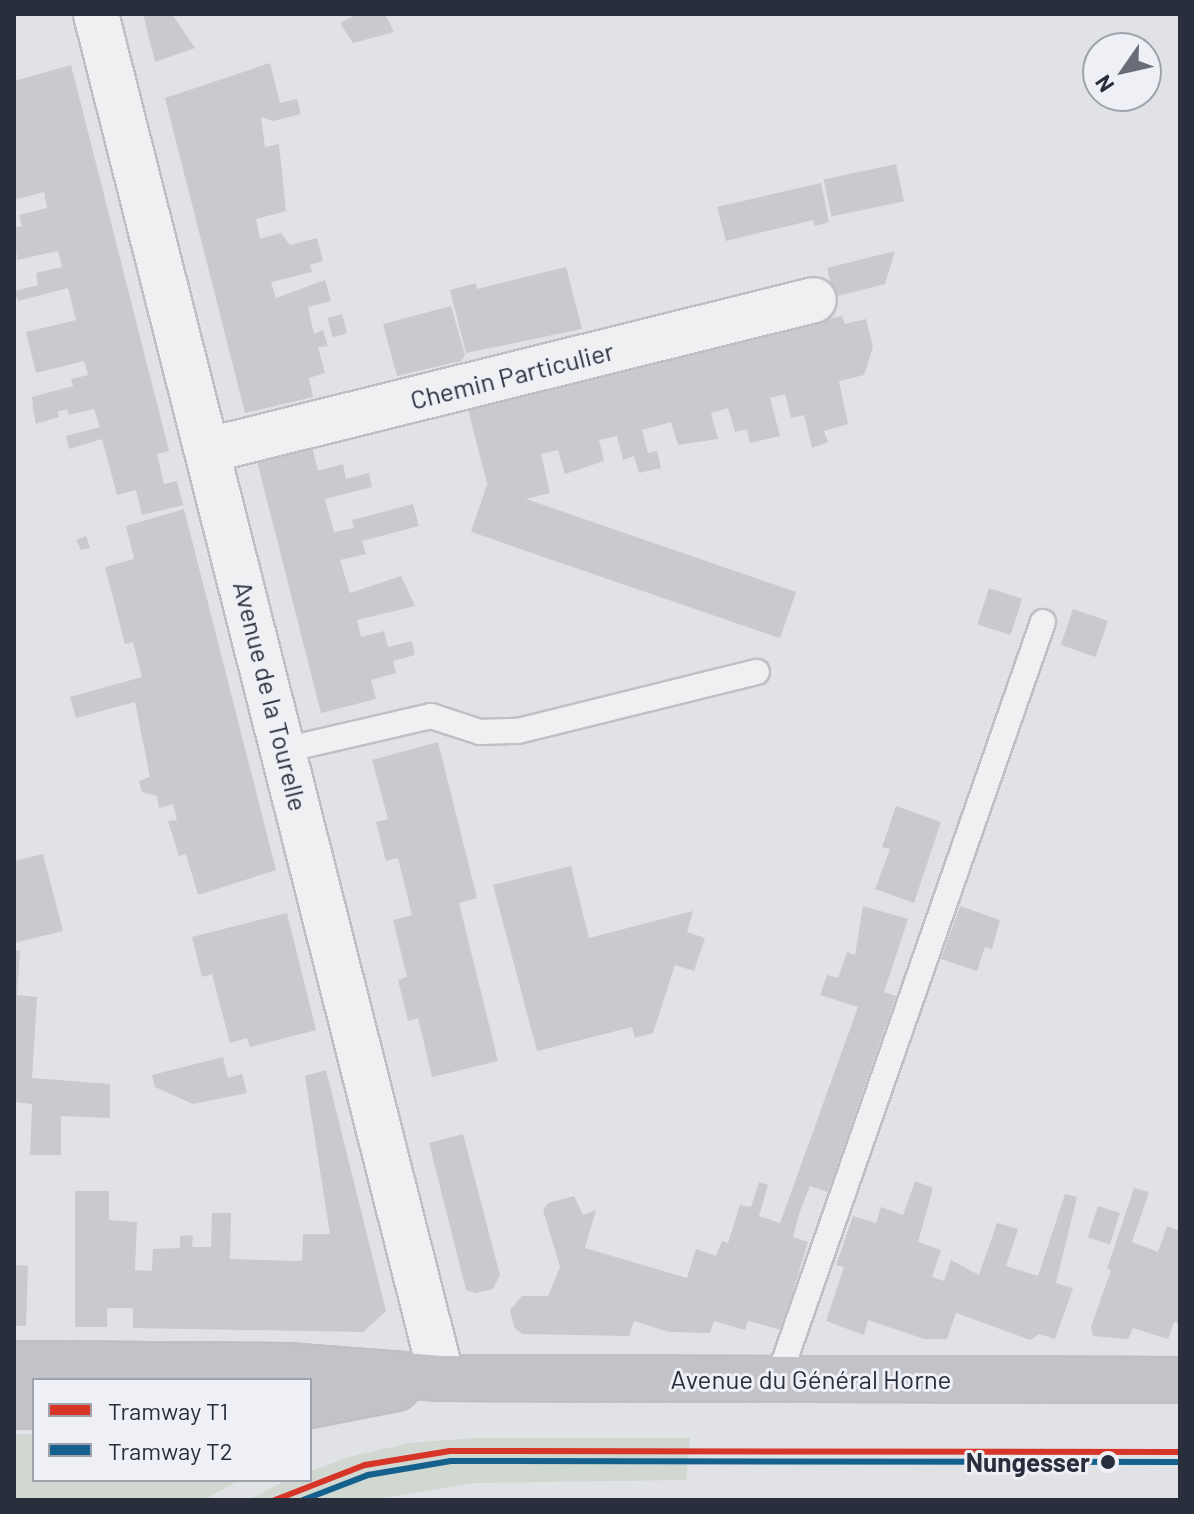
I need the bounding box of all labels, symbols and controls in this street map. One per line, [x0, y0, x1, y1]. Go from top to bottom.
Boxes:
north arrow [1082, 32, 1162, 112]
text: N [1089, 71, 1119, 98]
street label: Chemin Particulier [407, 335, 617, 415]
street label: Avenue de la Tourelle [227, 578, 315, 814]
street label: Avenue du Général Horne [671, 1363, 951, 1395]
legend [32, 1378, 312, 1482]
text: Tramway T1 [108, 1396, 228, 1425]
text: Tramway T2 [108, 1436, 233, 1465]
place label: Nungesser [966, 1446, 1090, 1478]
marker: Nungesser [1097, 1451, 1119, 1473]

